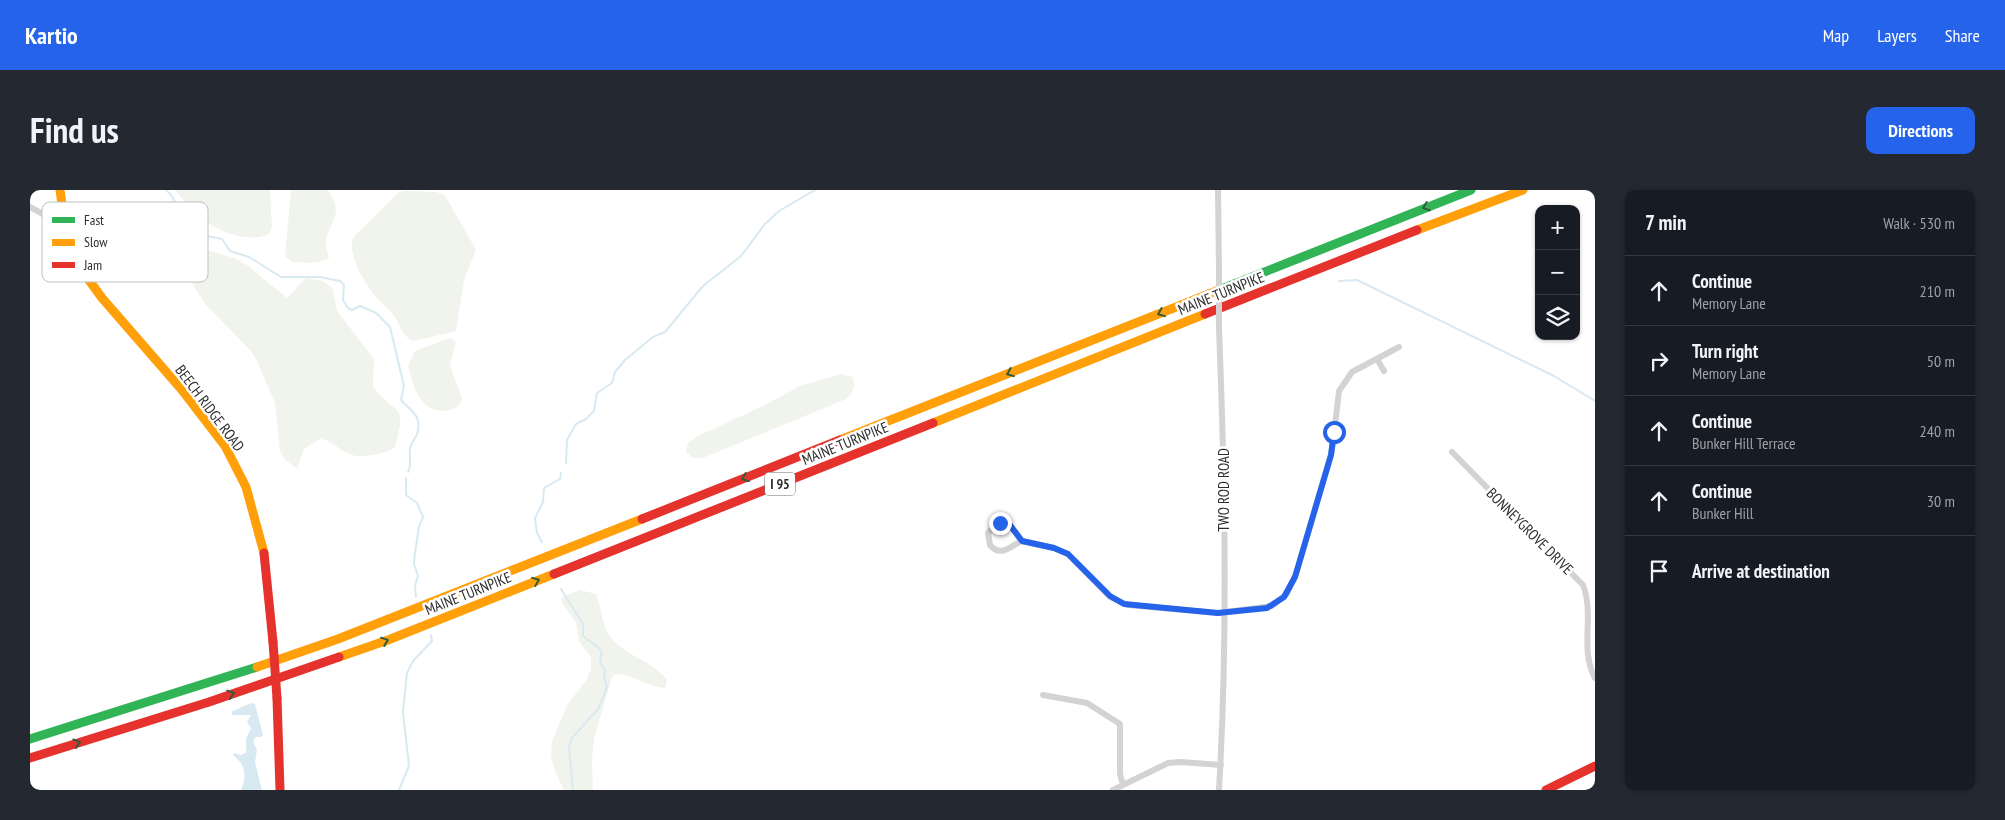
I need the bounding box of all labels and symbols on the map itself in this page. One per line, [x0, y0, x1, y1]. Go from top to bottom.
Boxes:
one-way arrow [1422, 201, 1431, 211]
legend [42, 202, 208, 282]
text: Fast [84, 211, 104, 229]
text: Slow [84, 233, 108, 251]
text: Jam [83, 256, 102, 274]
street label: MAINE TURNPIKE [1175, 267, 1267, 319]
one-way arrow [1157, 306, 1166, 317]
street label: BEECH RIDGE ROAD [171, 361, 249, 455]
one-way arrow [1006, 366, 1015, 377]
street label: MAINE TURNPIKE [799, 417, 891, 469]
route start [1323, 421, 1346, 444]
street label: TWO ROD ROAD [1214, 448, 1233, 532]
one-way arrow [741, 471, 750, 482]
road number: I 95 [765, 472, 795, 496]
street label: BONNEYGROVE DRIVE [1483, 484, 1577, 578]
route end [989, 512, 1012, 535]
street label: MAINE TURNPIKE [422, 567, 514, 619]
one-way arrow [531, 577, 540, 587]
one-way arrow [380, 637, 389, 647]
one-way arrow [227, 690, 235, 700]
one-way arrow [72, 739, 80, 749]

